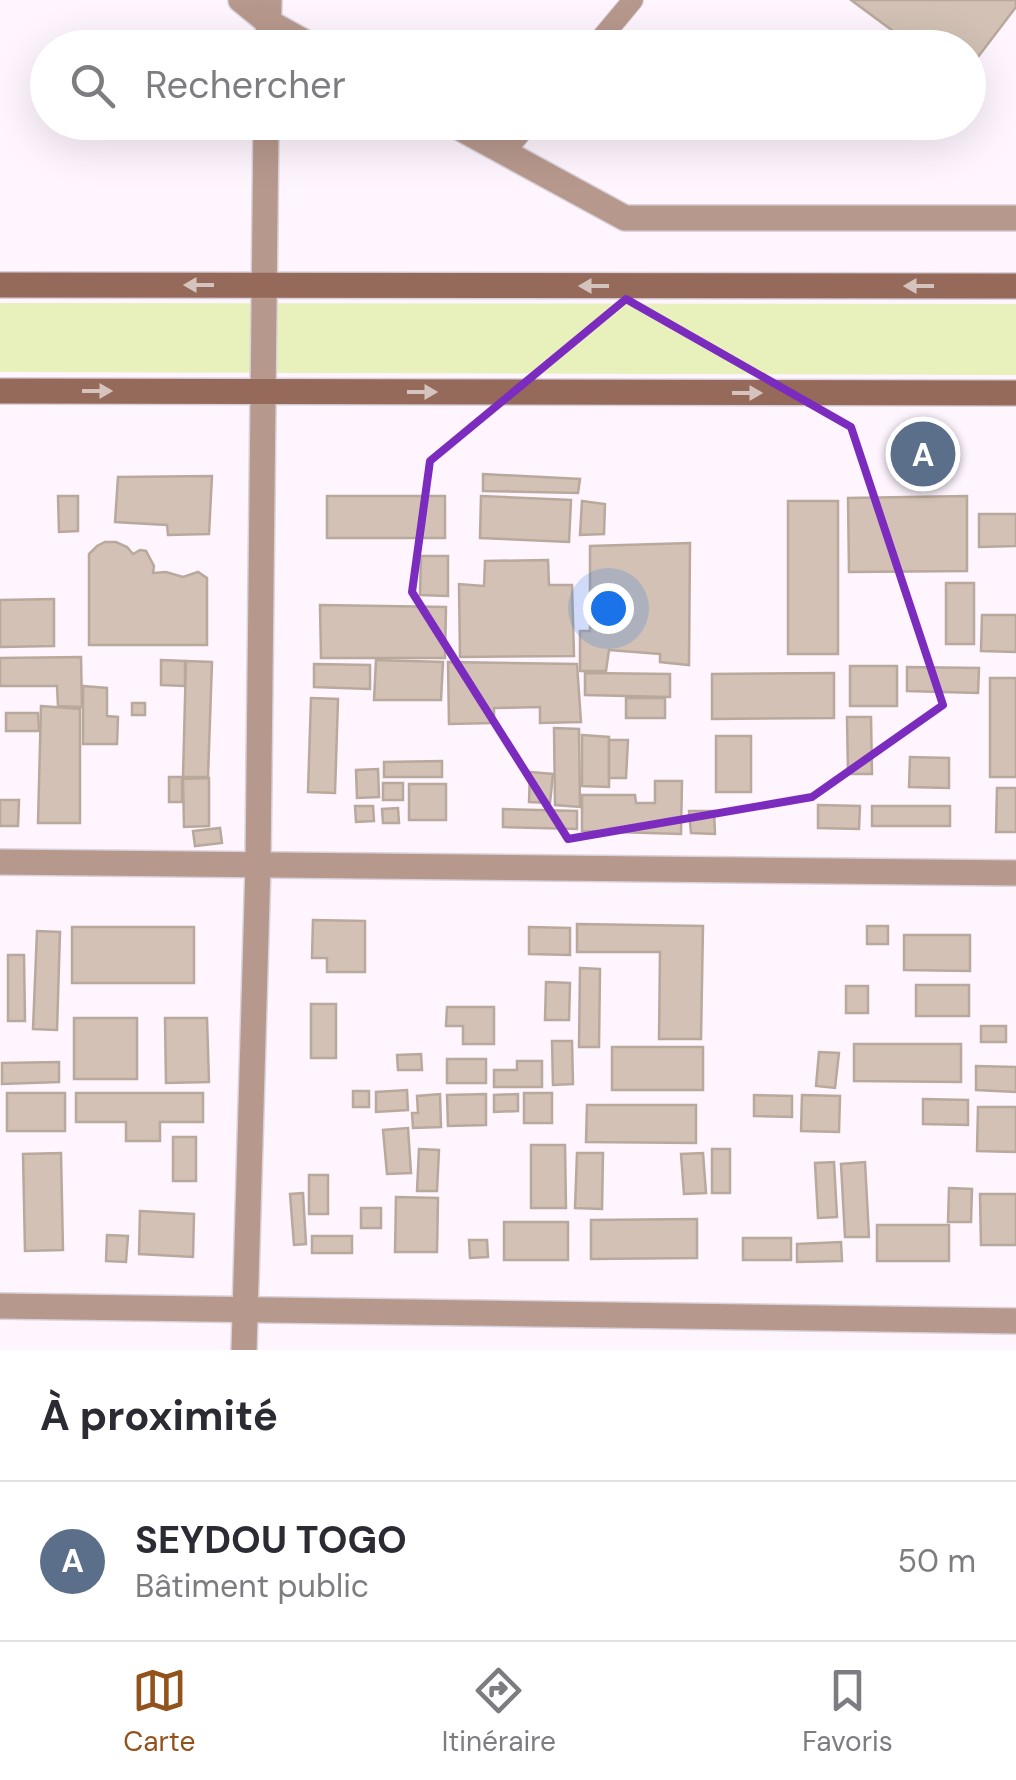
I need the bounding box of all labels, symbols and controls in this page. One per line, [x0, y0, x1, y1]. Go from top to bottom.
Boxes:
search box [30, 30, 986, 140]
icon: search [65, 58, 120, 113]
text: Rechercher [145, 60, 346, 110]
one-way arrow [182, 277, 214, 293]
one-way arrow [577, 278, 609, 294]
one-way arrow [902, 278, 934, 294]
one-way arrow [82, 383, 114, 399]
one-way arrow [407, 384, 439, 400]
one-way arrow [732, 385, 764, 401]
pin: A [890, 416, 956, 492]
your location [583, 583, 634, 634]
text: À proximité [40, 1388, 278, 1443]
text: SEYDOU TOGO [135, 1515, 407, 1565]
text: A [61, 1540, 84, 1582]
text: 50 m [898, 1540, 976, 1582]
text: Bâtiment public [135, 1565, 369, 1607]
tab: Carte [123, 1663, 195, 1760]
tab: Itinéraire [442, 1663, 556, 1760]
tab: Favoris [802, 1663, 893, 1760]

